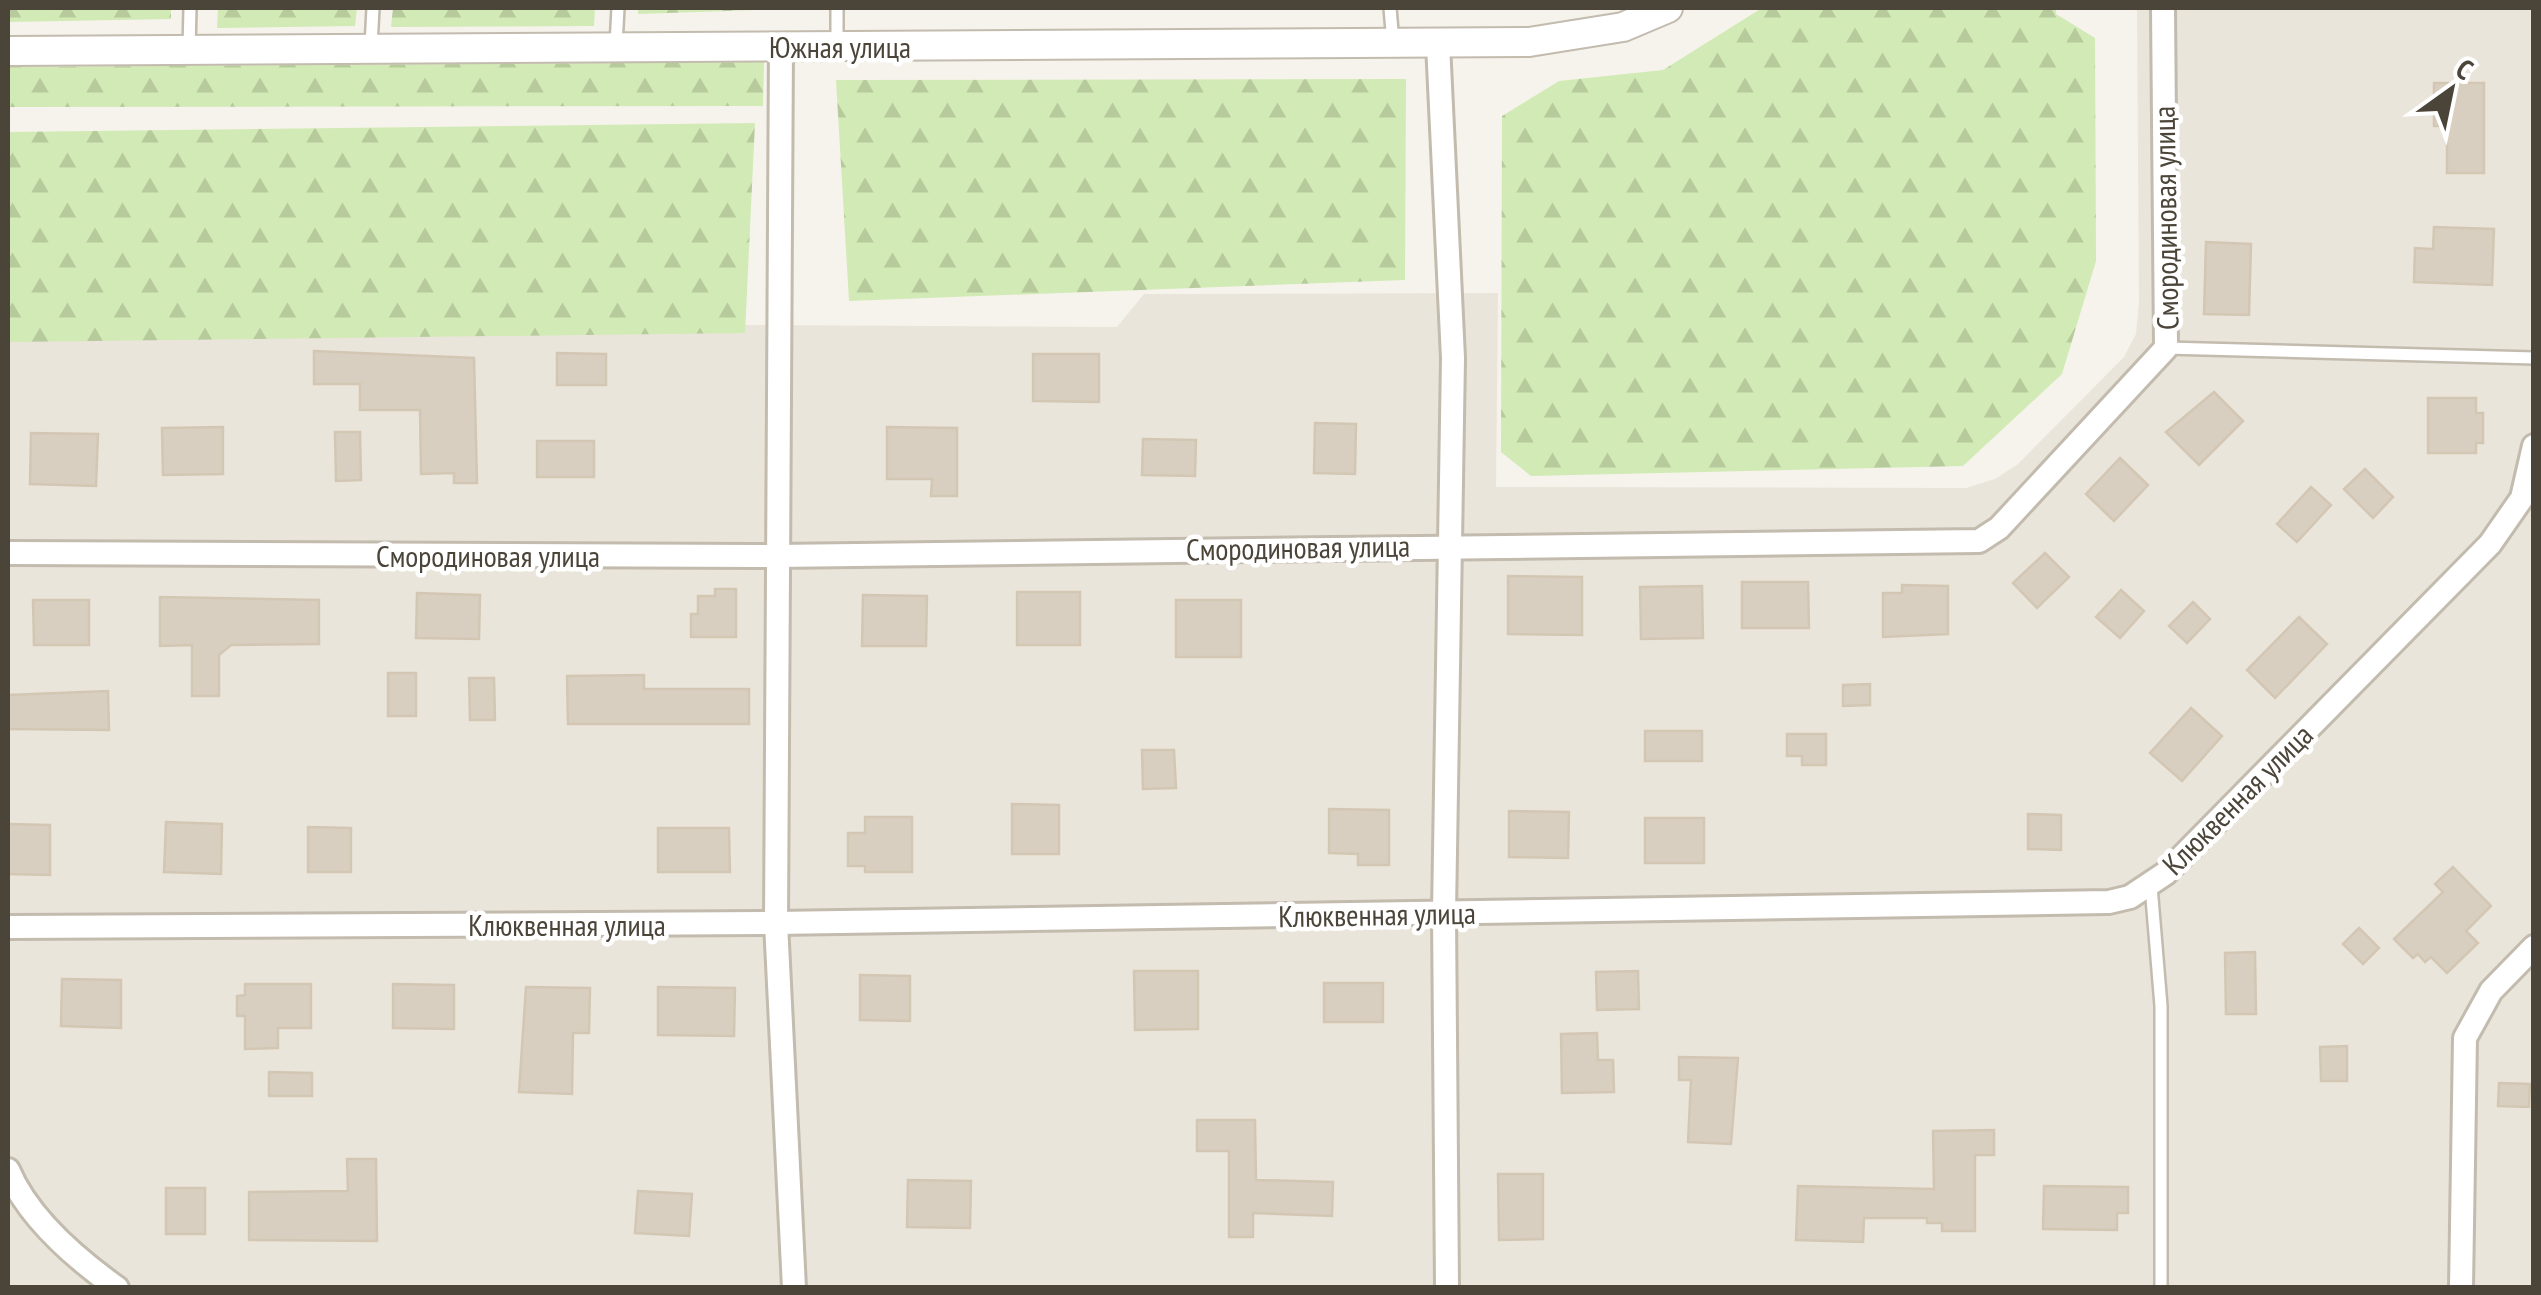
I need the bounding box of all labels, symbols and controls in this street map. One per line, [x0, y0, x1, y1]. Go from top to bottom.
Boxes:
street label: Южная улица [769, 27, 911, 66]
north arrow [2401, 40, 2501, 140]
text: С [2449, 50, 2481, 88]
street label: Смородиновая улица [2144, 106, 2186, 330]
street label: Смородиновая улица [1186, 526, 1410, 568]
street label: Смородиновая улица [376, 536, 600, 575]
street label: Клюквенная улица [2153, 715, 2321, 883]
street label: Клюквенная улица [1278, 893, 1476, 935]
street label: Клюквенная улица [468, 905, 666, 944]

